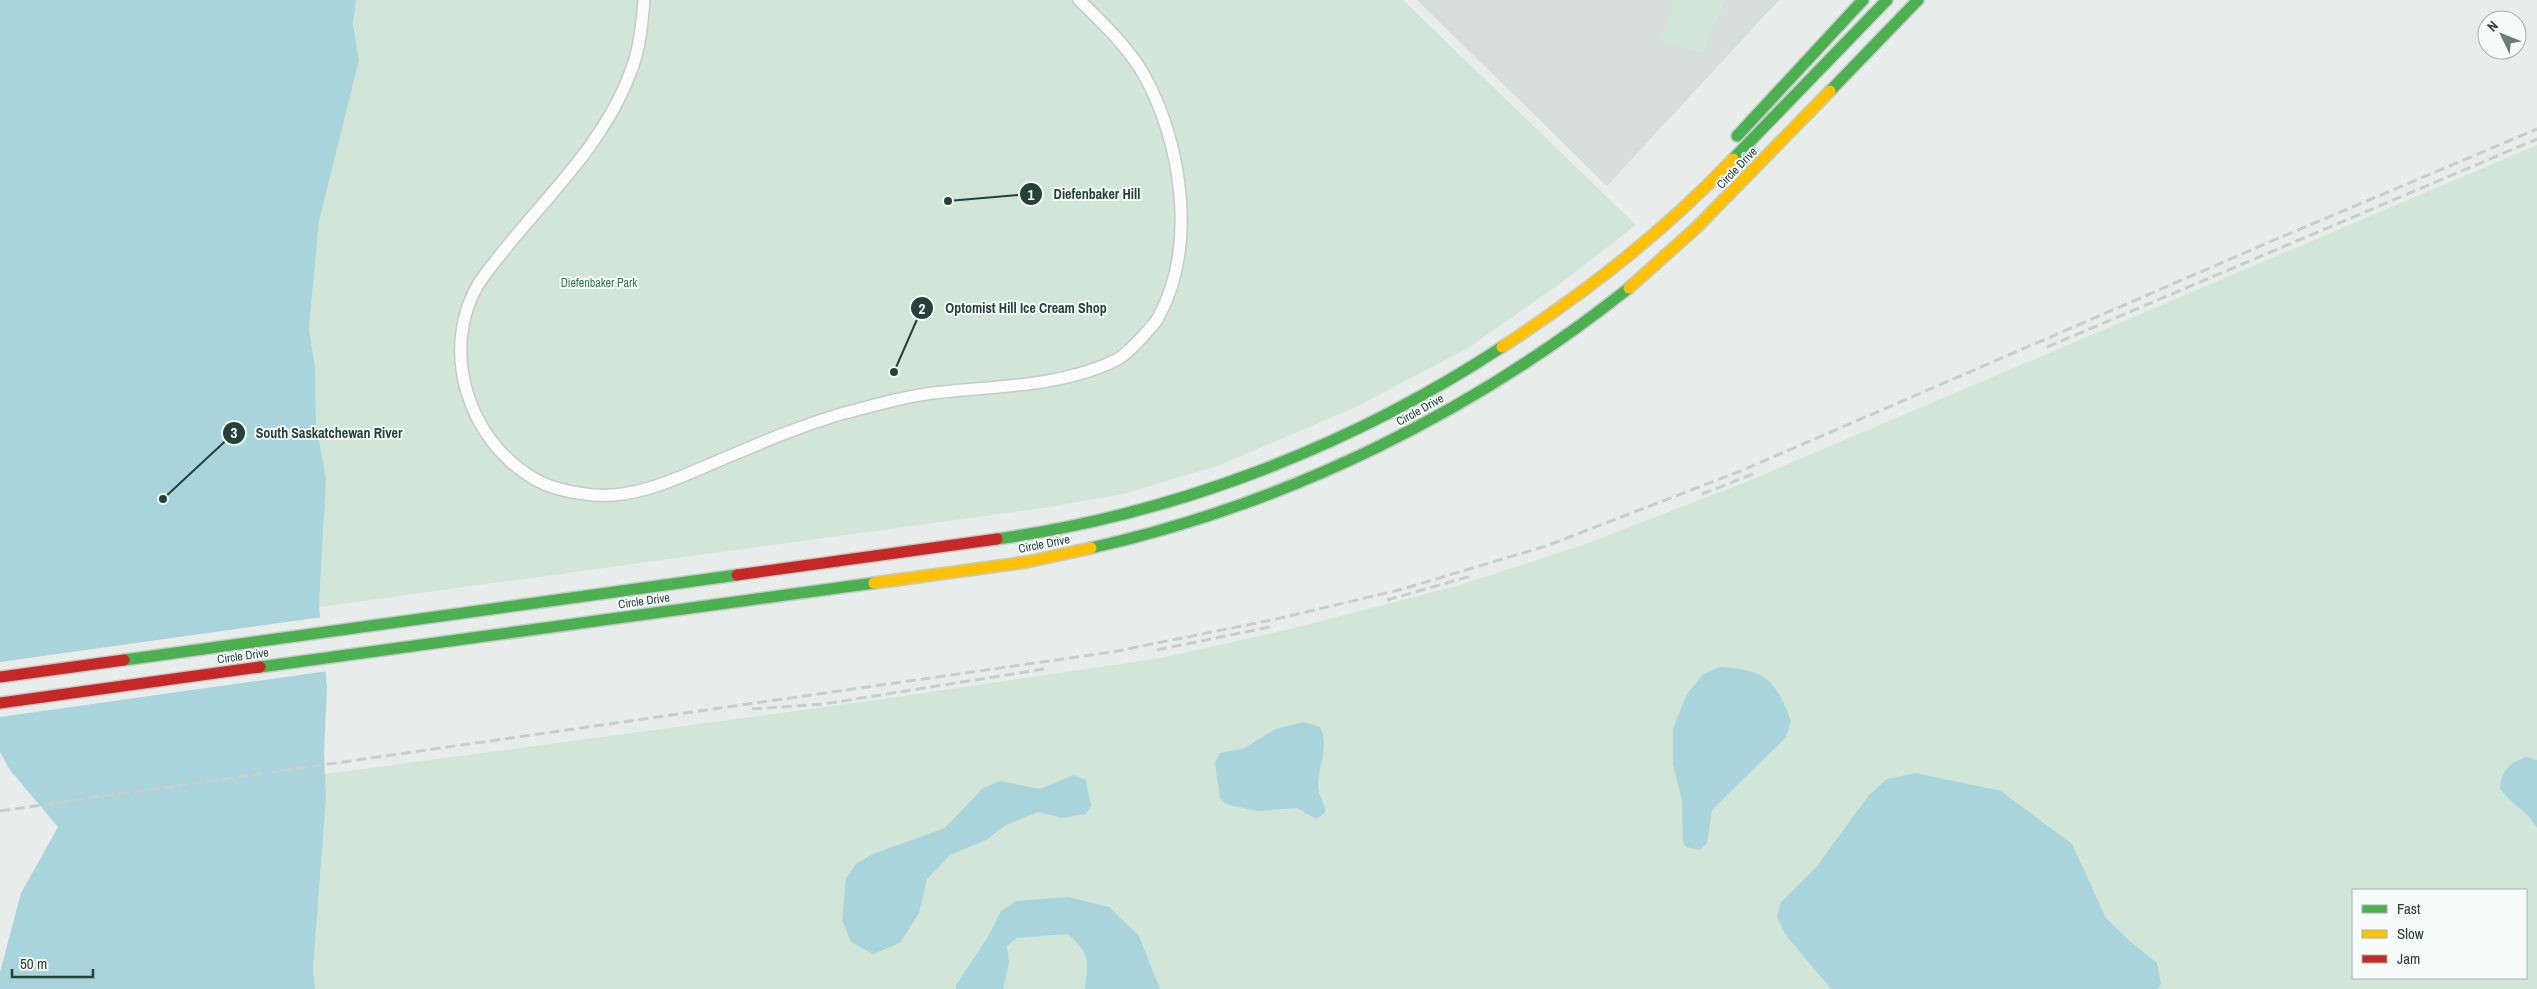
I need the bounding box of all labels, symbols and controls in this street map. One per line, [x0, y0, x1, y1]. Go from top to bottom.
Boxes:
north arrow [2477, 10, 2527, 60]
text: N [2483, 17, 2502, 35]
street label: Circle Drive [1713, 144, 1761, 192]
callout: Diefenbaker Hill [1019, 180, 1151, 209]
text: 1 [1028, 184, 1035, 205]
text: Diefenbaker Hill [1054, 185, 1140, 203]
park label: Diefenbaker Park [561, 275, 637, 291]
callout: Optomist Hill Ice Cream Shop [910, 294, 1116, 323]
text: 2 [919, 298, 926, 319]
text: Optomist Hill Ice Cream Shop [945, 299, 1107, 317]
street label: Circle Drive [1393, 390, 1447, 430]
callout: South Saskatchewan River [221, 419, 413, 448]
text: 3 [231, 422, 238, 443]
text: South Saskatchewan River [256, 424, 403, 442]
street label: Circle Drive [1017, 531, 1071, 557]
street label: Circle Drive [617, 589, 671, 613]
street label: Circle Drive [216, 644, 270, 668]
legend [2352, 889, 2527, 979]
text: Fast [2397, 898, 2421, 919]
text: Slow [2397, 923, 2424, 944]
scale bar [12, 946, 94, 978]
text: Jam [2397, 948, 2420, 969]
text: 50 m [20, 953, 47, 974]

